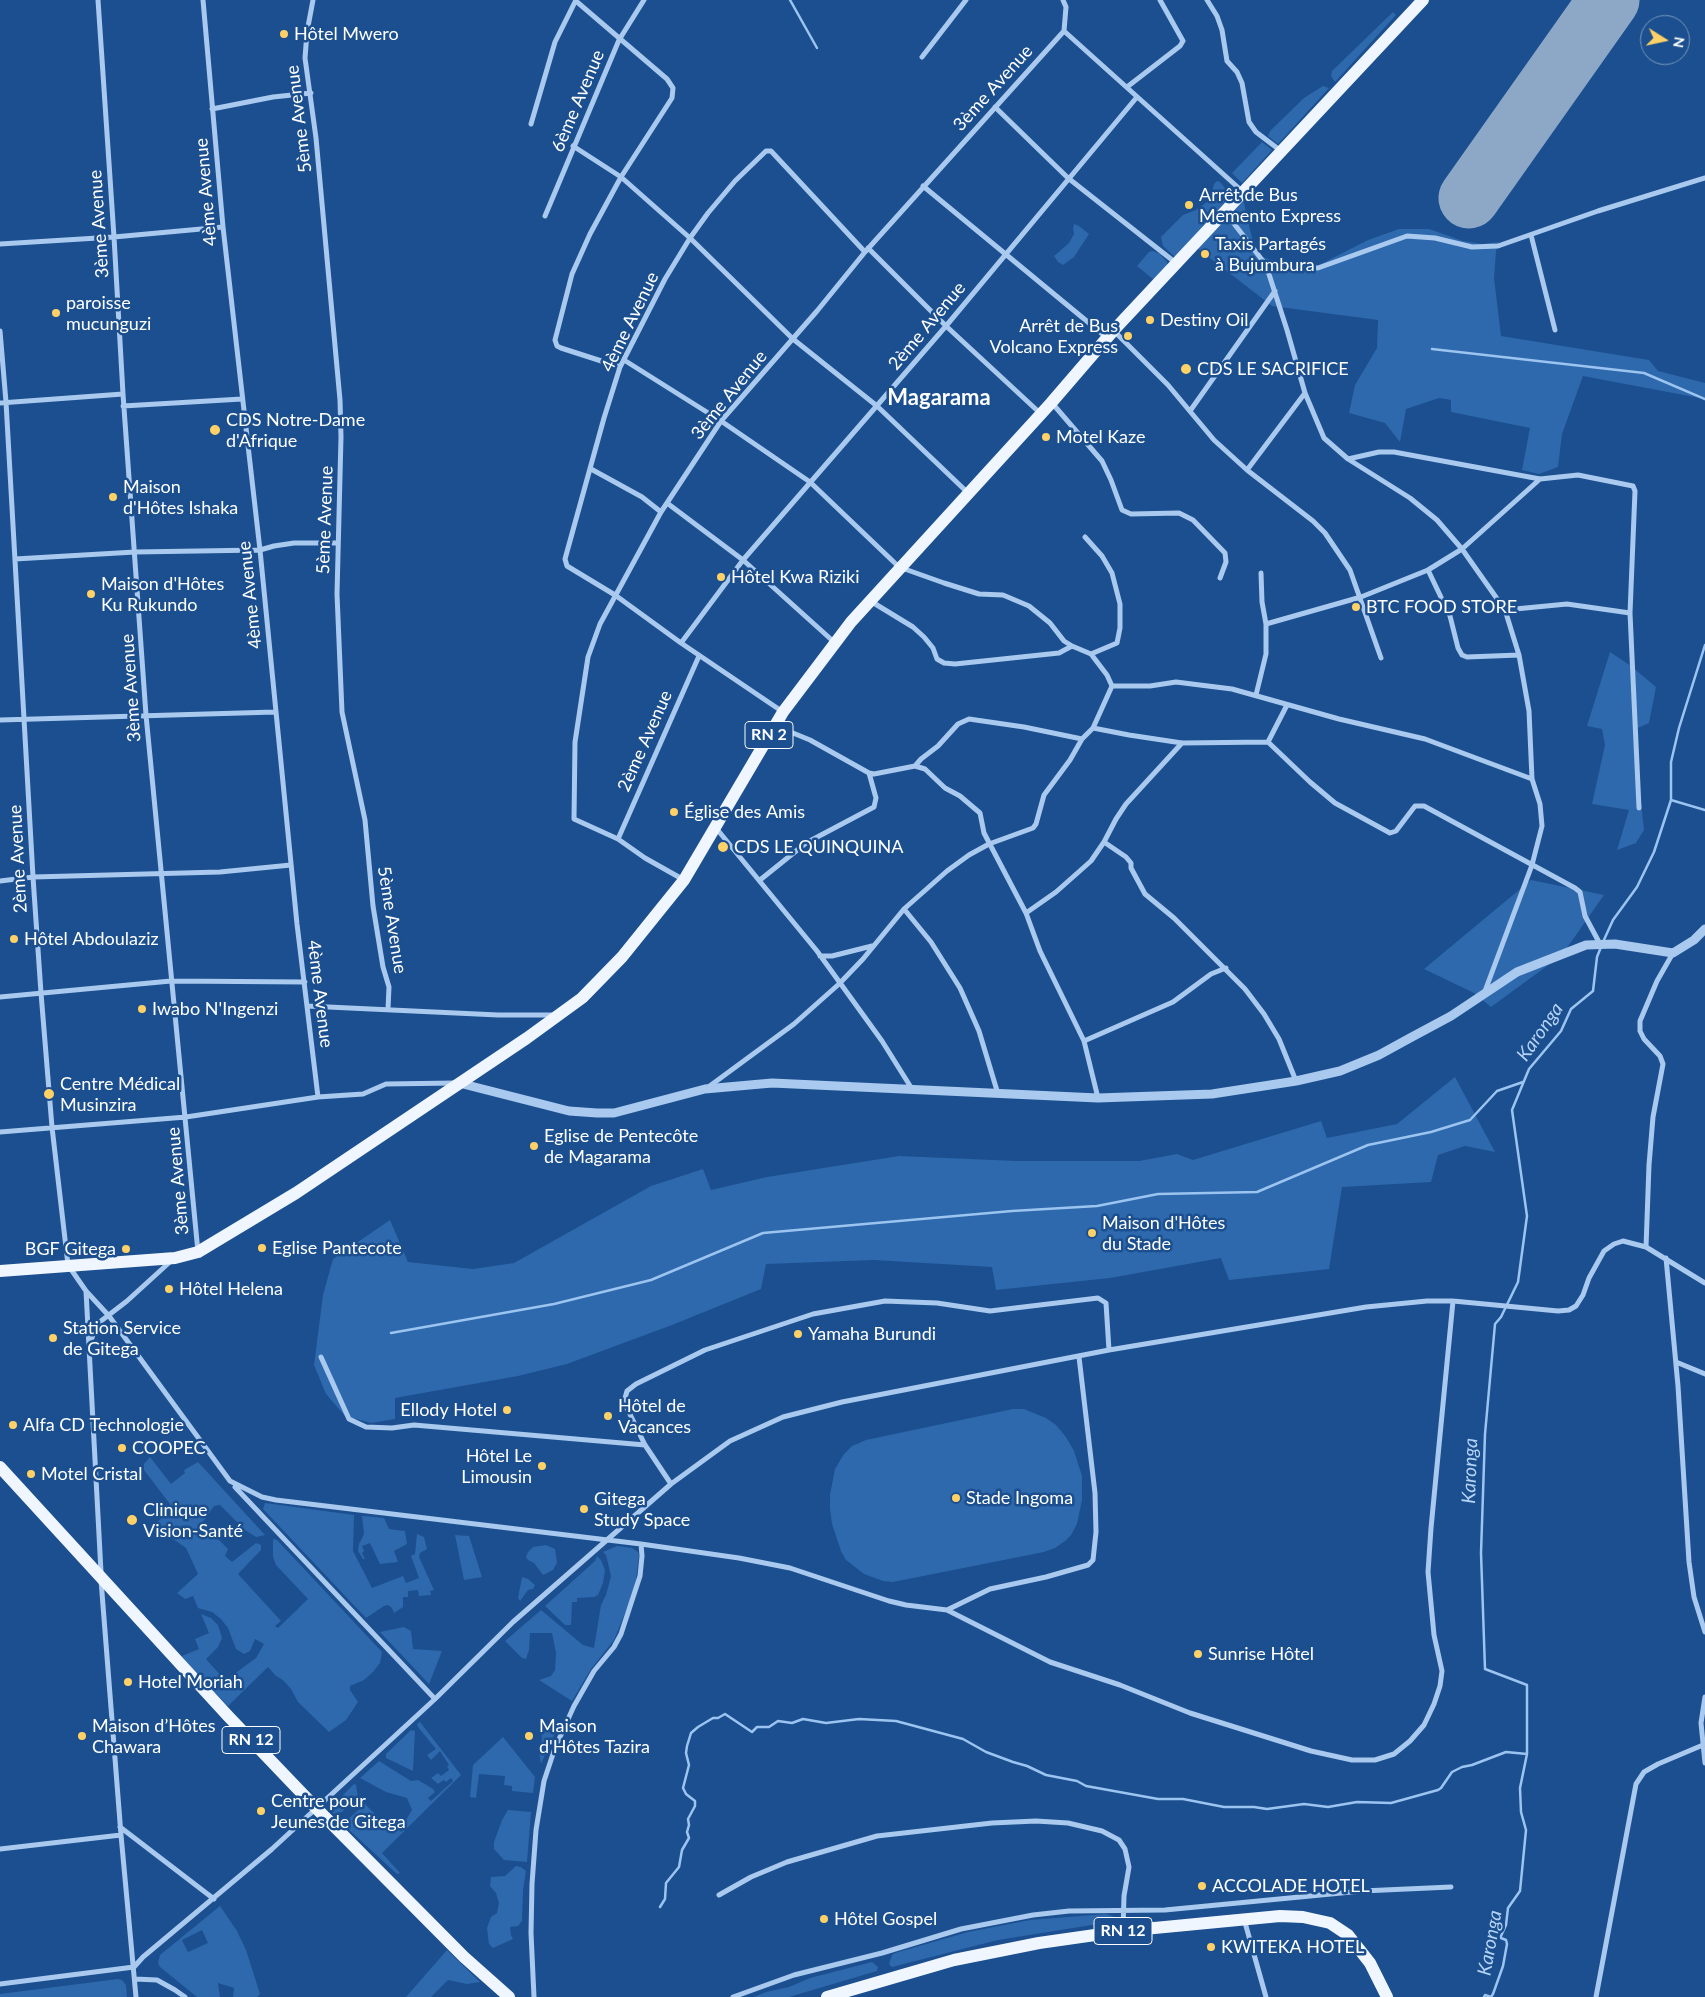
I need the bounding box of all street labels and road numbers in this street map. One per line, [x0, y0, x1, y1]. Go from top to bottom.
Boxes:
street label: 3ème Avenue [949, 40, 1037, 136]
street label: 6ème Avenue [547, 47, 609, 155]
street label: 5ème Avenue [282, 64, 316, 174]
street label: 4ème Avenue [191, 137, 221, 247]
street label: 3ème Avenue [84, 169, 114, 279]
street label: 4ème Avenue [597, 269, 663, 375]
street label: 2ème Avenue [884, 278, 970, 374]
street label: 3ème Avenue [686, 346, 772, 444]
street label: 5ème Avenue [312, 465, 338, 575]
street label: 4ème Avenue [234, 540, 266, 650]
street label: 3ème Avenue [116, 633, 146, 743]
street label: 2ème Avenue [613, 687, 677, 795]
road number: RN 2 [745, 722, 793, 748]
street label: 2ème Avenue [4, 804, 32, 914]
street label: 5ème Avenue [373, 865, 411, 975]
street label: 4ème Avenue [303, 939, 337, 1049]
street label: 3ème Avenue [163, 1126, 193, 1236]
road number: RN 12 [222, 1726, 280, 1754]
road number: RN 12 [1094, 1918, 1152, 1944]

